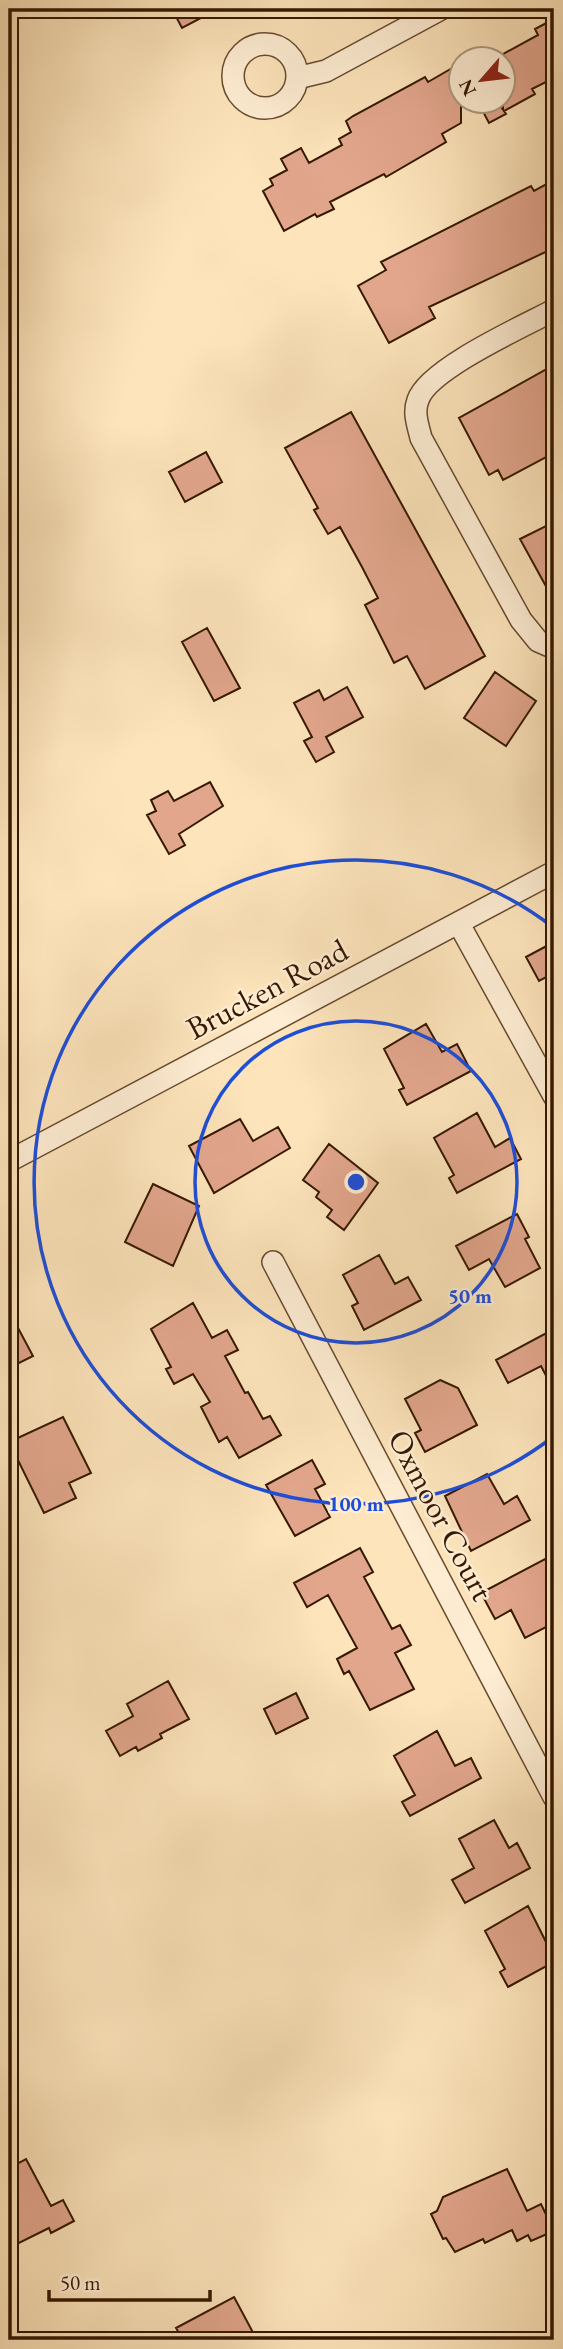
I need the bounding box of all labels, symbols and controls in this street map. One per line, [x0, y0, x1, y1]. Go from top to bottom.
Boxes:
north arrow [448, 46, 518, 116]
text: N [452, 75, 482, 100]
street label: Brucken Road [179, 929, 356, 1049]
centre of rings [344, 1170, 368, 1194]
text: 50 m [448, 1282, 492, 1309]
street label: Oxmoor Court [378, 1422, 504, 1608]
text: 100 m [328, 1490, 384, 1517]
scale bar [49, 2258, 210, 2302]
text: 50 m [60, 2269, 101, 2296]

